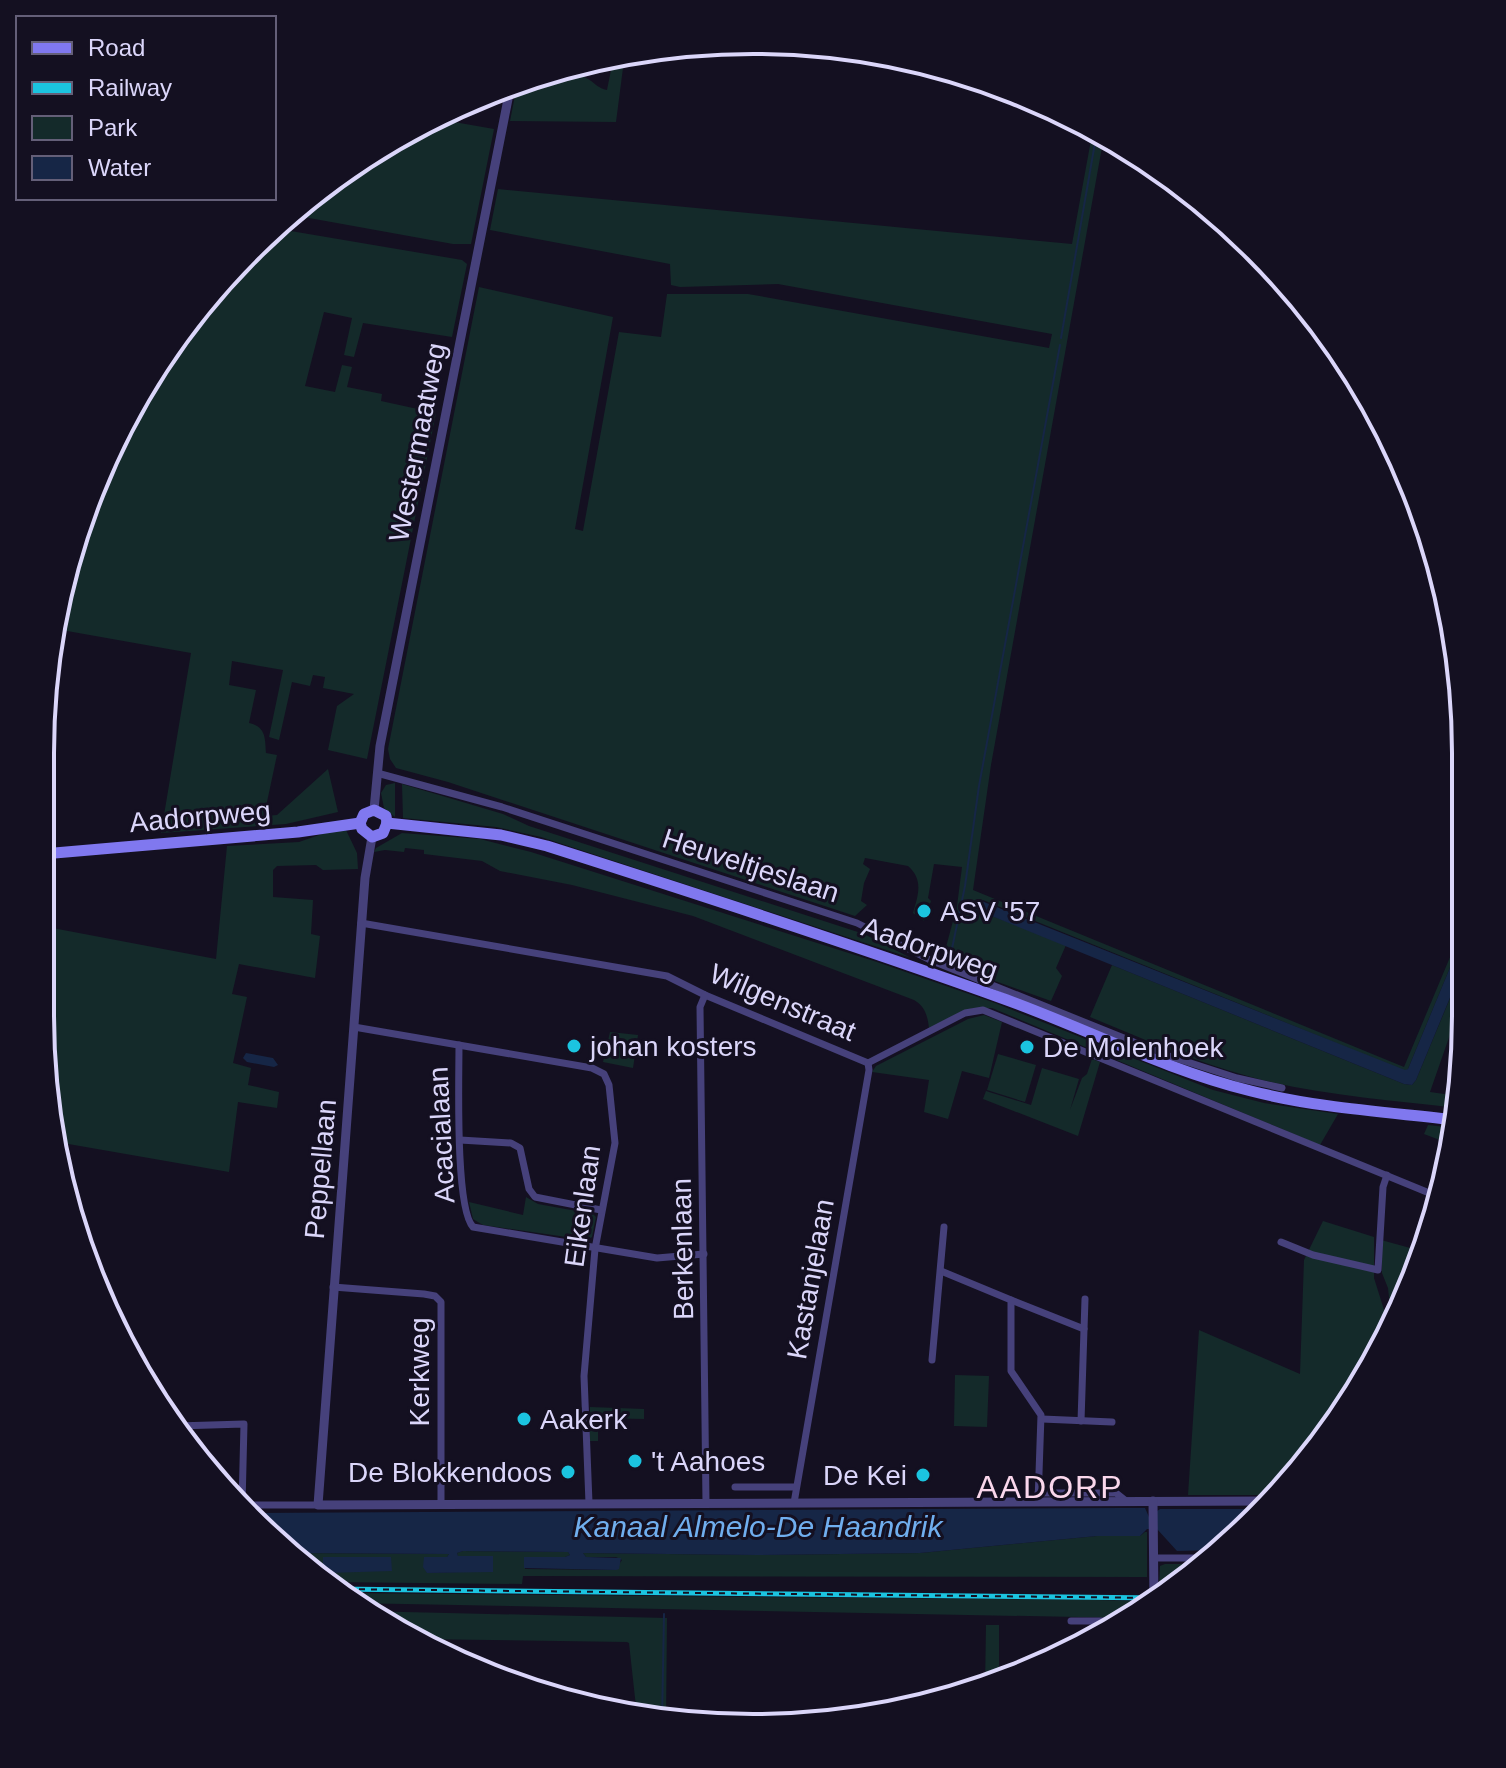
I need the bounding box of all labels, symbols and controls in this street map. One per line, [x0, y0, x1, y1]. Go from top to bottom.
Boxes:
legend [16, 16, 276, 200]
text: Road [88, 34, 145, 61]
text: Railway [88, 74, 172, 101]
text: Park [88, 114, 138, 141]
text: Water [88, 154, 151, 181]
street label: Westermaatweg [383, 340, 452, 544]
street label: Aadorpweg [128, 795, 272, 838]
street label: Heuveltjeslaan [659, 822, 843, 909]
place label: ASV '57 [940, 896, 1040, 927]
marker: ASV '57 [915, 902, 933, 920]
street label: Aadorpweg [858, 911, 1002, 986]
street label: Wilgenstraat [705, 958, 861, 1047]
place label: johan kosters [589, 1031, 757, 1062]
place label: De Molenhoek [1043, 1032, 1225, 1063]
marker: johan kosters [565, 1037, 583, 1055]
marker: De Molenhoek [1018, 1038, 1036, 1056]
street label: Acacialaan [422, 1066, 461, 1204]
street label: Peppellaan [299, 1098, 342, 1240]
street label: Eikenlaan [559, 1143, 606, 1269]
street label: Berkenlaan [666, 1178, 699, 1320]
street label: Kastanjelaan [781, 1197, 840, 1362]
street label: Kerkweg [404, 1318, 435, 1426]
place label: Aakerk [540, 1404, 628, 1435]
marker: Aakerk [515, 1410, 533, 1428]
place label: 't Aahoes [651, 1446, 765, 1477]
marker: 't Aahoes [626, 1452, 644, 1470]
place label: De Blokkendoos [348, 1457, 552, 1488]
place label: De Kei [823, 1460, 907, 1491]
marker: De Blokkendoos [559, 1463, 577, 1481]
marker: De Kei [914, 1466, 932, 1484]
district label: AADORP [976, 1469, 1124, 1505]
water label: Kanaal Almelo-De Haandrik [573, 1510, 945, 1543]

